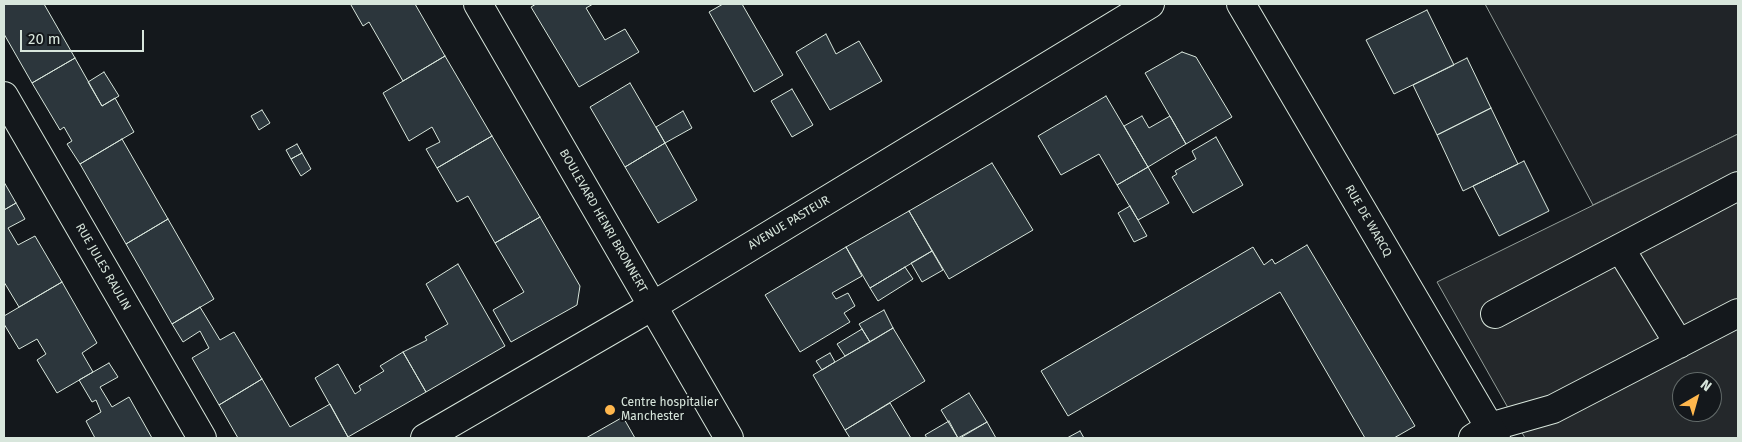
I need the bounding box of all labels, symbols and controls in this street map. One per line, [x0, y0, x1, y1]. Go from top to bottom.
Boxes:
scale bar [22, 20, 146, 52]
text: 20 m [28, 30, 61, 48]
street label: BOULEVARD HENRI BRONNERT [556, 147, 650, 295]
street label: RUE DE WARCQ [1342, 182, 1394, 260]
street label: AVENUE PASTEUR [746, 193, 832, 253]
street label: RUE JULES RAULIN [72, 221, 134, 313]
north arrow [1672, 372, 1722, 422]
text: N [1697, 376, 1715, 395]
place label: Centre hospitalier Manchester [621, 396, 718, 424]
marker: Centre hospitalier Manchester [603, 403, 617, 417]

